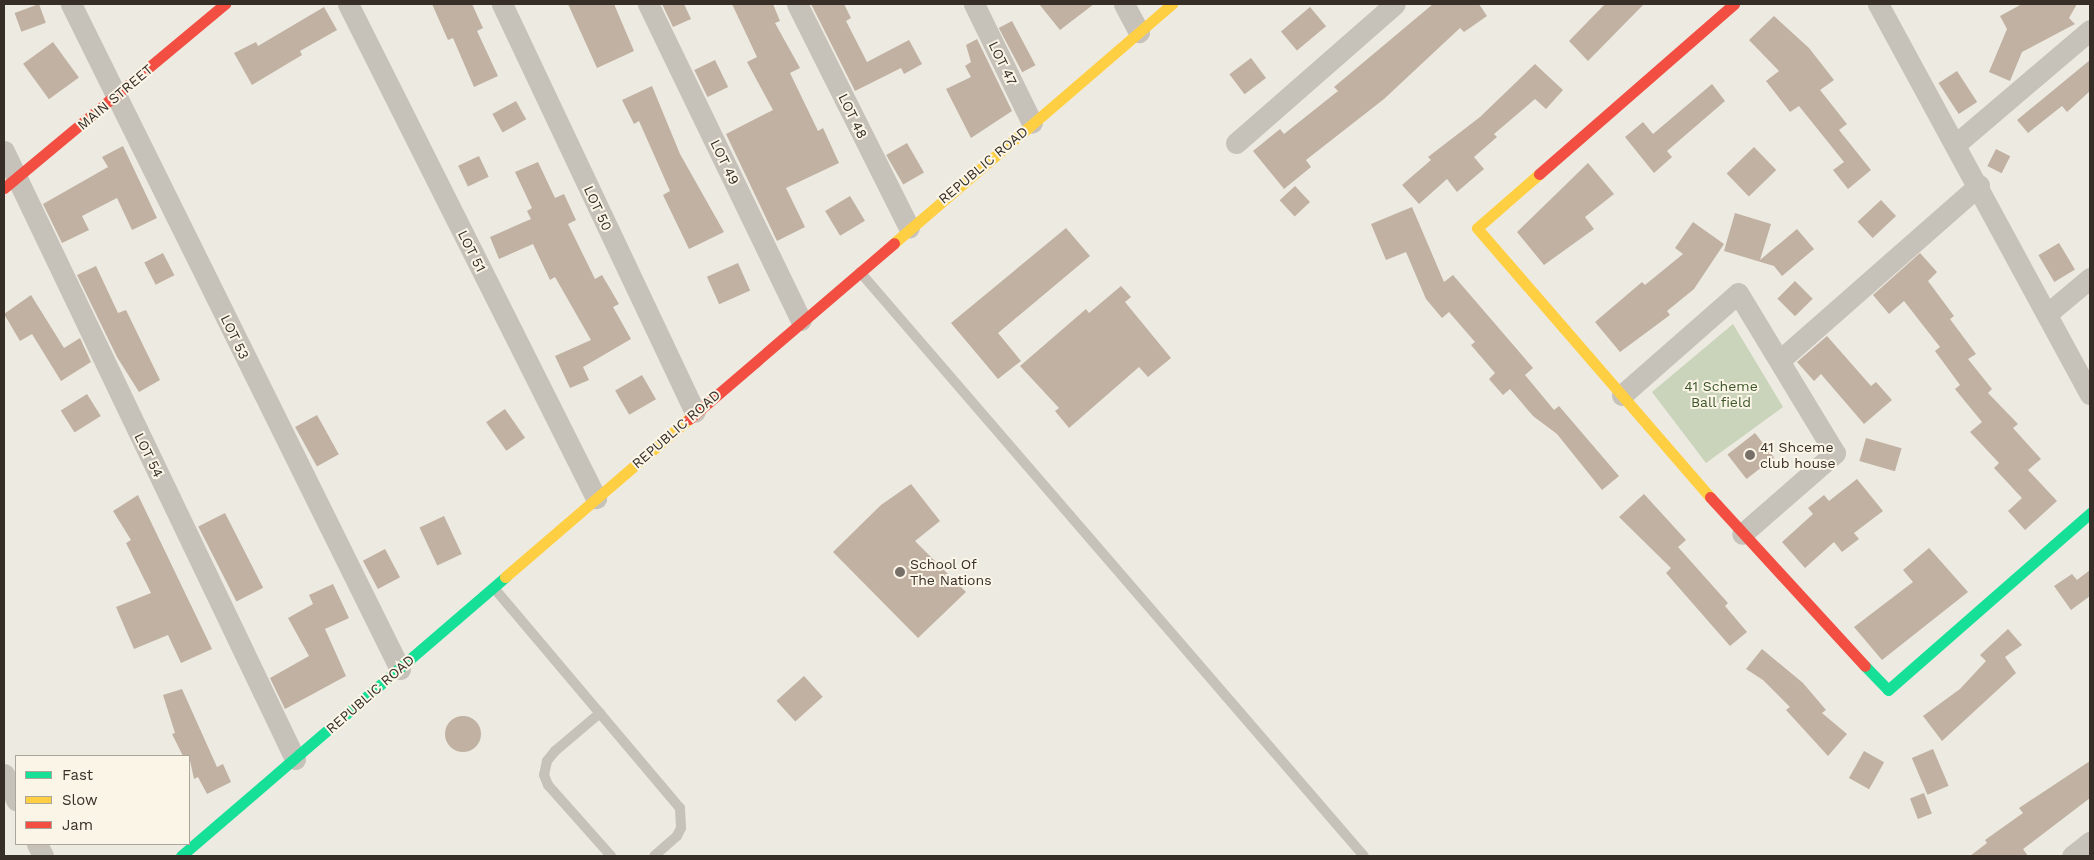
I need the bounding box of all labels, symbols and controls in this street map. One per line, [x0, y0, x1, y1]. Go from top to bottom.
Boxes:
street label: LOT 47 [985, 38, 1021, 88]
street label: MAIN STREET [74, 61, 156, 133]
street label: LOT 48 [835, 90, 871, 142]
street label: REPUBLIC ROAD [935, 123, 1031, 207]
street label: LOT 49 [707, 136, 743, 188]
street label: LOT 50 [580, 183, 616, 233]
street label: LOT 51 [454, 227, 490, 275]
street label: LOT 53 [217, 312, 253, 362]
park label: 41 Scheme Ball field [1684, 378, 1758, 411]
street label: REPUBLIC ROAD [628, 386, 724, 472]
street label: LOT 54 [131, 430, 167, 480]
place label: 41 Shceme club house [1760, 439, 1835, 472]
marker: 41 Shceme club house [1744, 449, 1756, 461]
place label: School Of The Nations [910, 556, 992, 588]
marker: School Of The Nations [894, 566, 906, 578]
street label: REPUBLIC ROAD [322, 651, 418, 737]
legend [15, 755, 190, 845]
text: Fast [62, 766, 93, 784]
text: Slow [62, 791, 98, 809]
text: Jam [62, 816, 93, 834]

